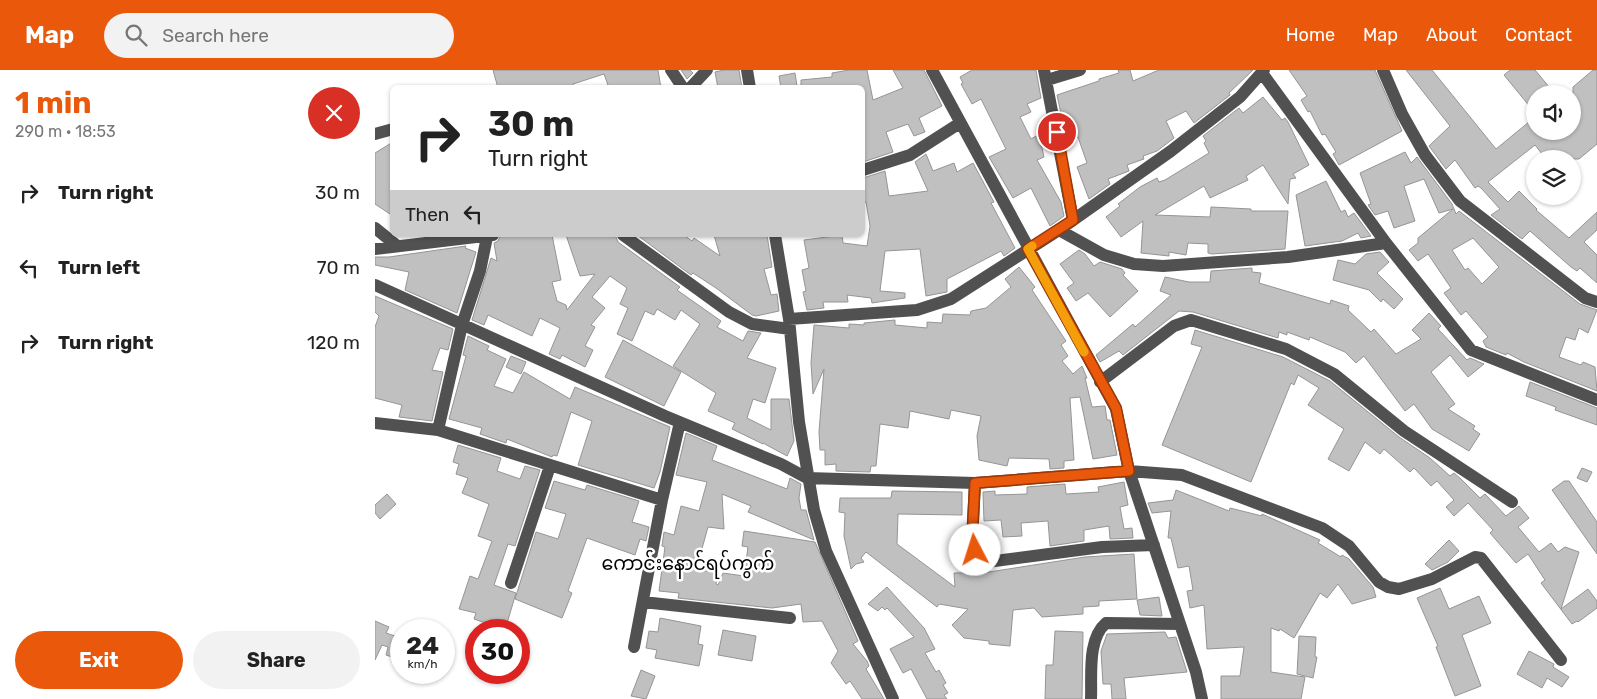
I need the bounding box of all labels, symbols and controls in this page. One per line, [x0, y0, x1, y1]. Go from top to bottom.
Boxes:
search box [104, 13, 454, 58]
text: Map [25, 21, 74, 49]
icon: search [122, 21, 150, 49]
text: Search here [162, 24, 269, 47]
text: Home [1286, 24, 1335, 46]
text: Map [1363, 24, 1398, 46]
text: About [1426, 24, 1477, 46]
text: Contact [1505, 24, 1572, 46]
text: 1 min [15, 85, 92, 121]
map controls [1526, 85, 1581, 205]
button: sound [1526, 85, 1581, 140]
button: close [308, 87, 360, 139]
text: 30 m [488, 103, 574, 145]
icon: right [405, 105, 470, 170]
pin [1036, 111, 1078, 153]
icon: arrive [1043, 118, 1071, 146]
text: 290 m · 18:53 [15, 122, 116, 141]
text: Turn right [488, 145, 588, 172]
button: layers [1526, 150, 1581, 205]
icon: right [15, 179, 43, 207]
text: Turn right [58, 181, 153, 204]
text: 30 m [315, 181, 360, 204]
icon: left [459, 200, 487, 228]
text: Then [405, 203, 449, 226]
icon: left [15, 254, 43, 282]
text: Turn left [58, 256, 140, 279]
text: 70 m [317, 256, 360, 279]
icon: right [15, 329, 43, 357]
text: Turn right [58, 331, 153, 354]
text: 120 m [307, 331, 360, 354]
position arrow [948, 523, 1000, 575]
district label: ကောင်းနောင်ရပ်ကွက် [602, 549, 774, 579]
speed limit sign: 30 [465, 619, 530, 684]
button: Exit [15, 631, 183, 689]
button: Share [193, 631, 360, 689]
text: 24 [406, 631, 439, 660]
text: km/h [408, 657, 437, 671]

